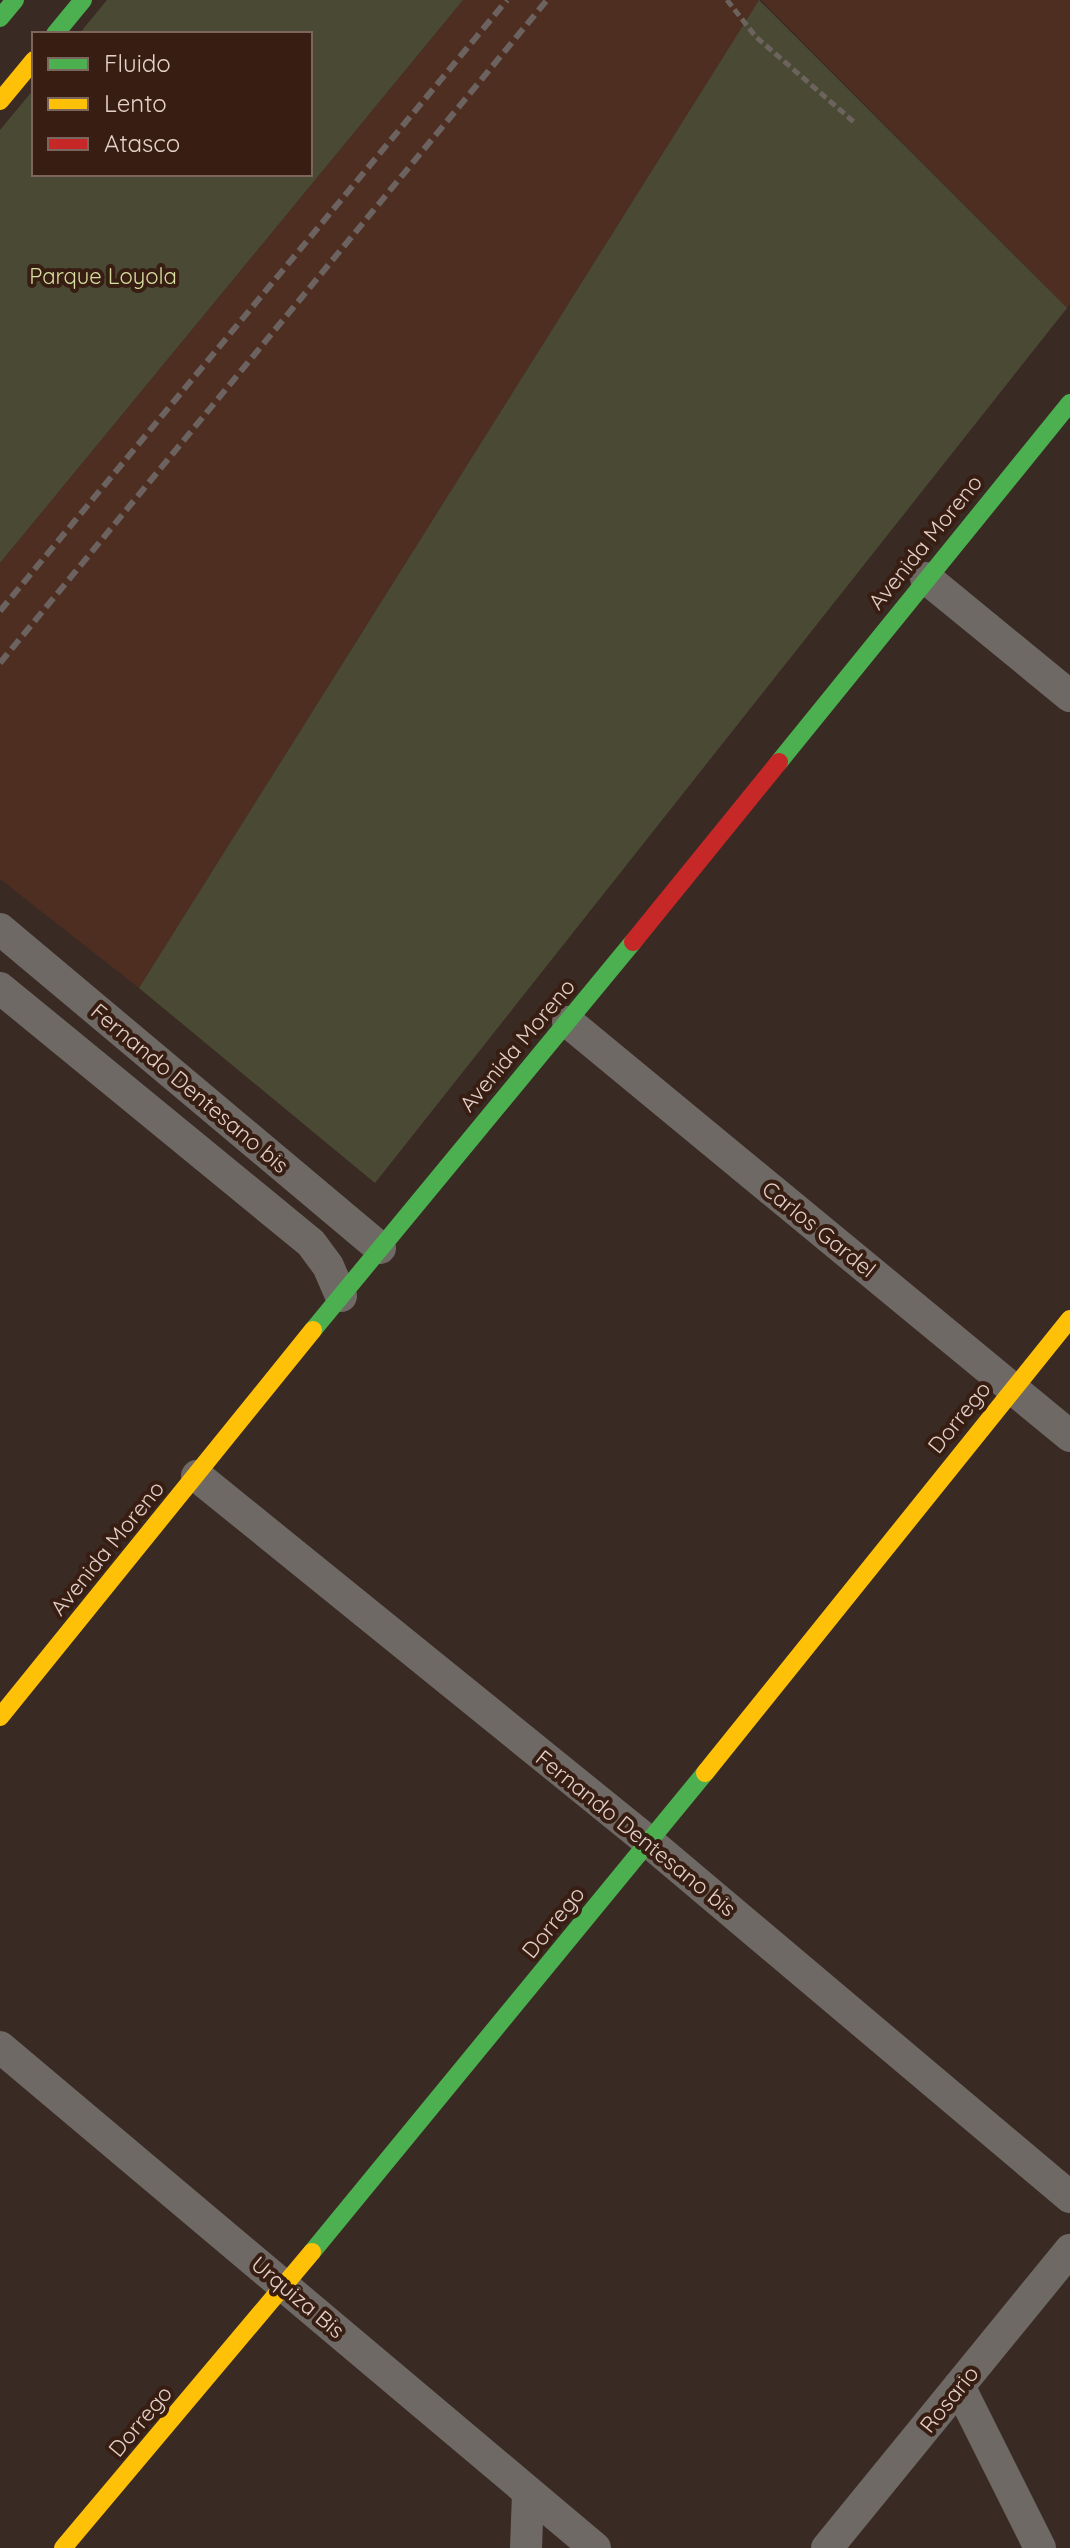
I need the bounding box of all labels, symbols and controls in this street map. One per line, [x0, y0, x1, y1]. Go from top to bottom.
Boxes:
legend [32, 32, 312, 176]
text: Fluido [104, 48, 171, 78]
text: Lento [104, 88, 167, 118]
text: Atasco [104, 128, 180, 158]
park label: Parque Loyola [29, 262, 177, 290]
street label: Avenida Moreno [862, 469, 988, 615]
street label: Avenida Moreno [453, 973, 581, 1117]
street label: Fernando Dentesano bis [85, 997, 295, 1179]
street label: Carlos Gardel [756, 1175, 882, 1283]
street label: Dorrego [921, 1375, 997, 1459]
street label: Avenida Moreno [44, 1475, 170, 1621]
street label: Fernando Dentesano bis [530, 1744, 742, 1922]
street label: Dorrego [515, 1880, 591, 1964]
street label: Urquiza Bis [246, 2250, 350, 2344]
street label: Rosario [914, 2360, 984, 2438]
street label: Dorrego [102, 2380, 178, 2462]

